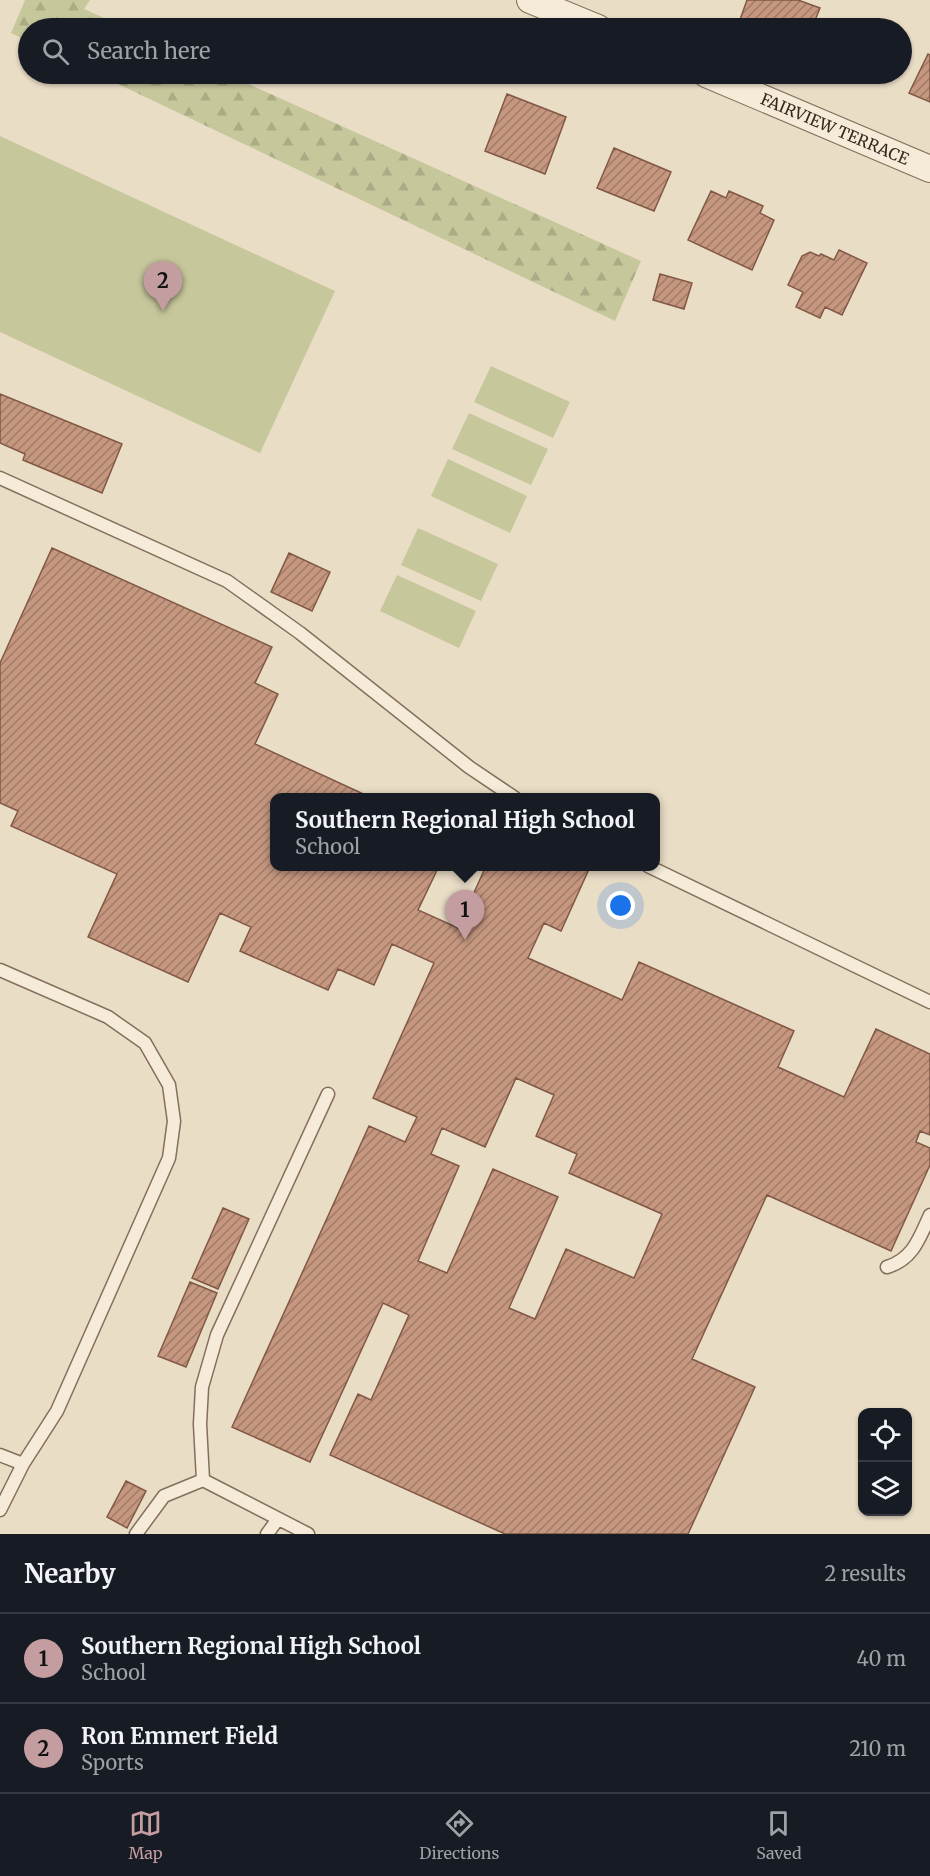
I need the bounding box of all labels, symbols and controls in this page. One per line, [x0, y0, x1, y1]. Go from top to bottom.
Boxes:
search box [18, 18, 912, 84]
icon: search [39, 35, 72, 68]
text: Search here [87, 37, 210, 65]
street label: FAIRVIEW TERRACE [758, 88, 913, 169]
pin: 2 [144, 262, 182, 311]
popup [270, 793, 660, 871]
text: Southern Regional High School [295, 806, 635, 834]
text: School [295, 834, 360, 859]
pin: 1 [446, 890, 484, 940]
your location [606, 891, 635, 920]
map controls [858, 1408, 912, 1516]
button: locate [858, 1408, 912, 1462]
button: layers [858, 1462, 912, 1516]
text: Nearby [24, 1557, 116, 1590]
text: 2 results [824, 1561, 906, 1586]
text: Southern Regional High School [81, 1632, 421, 1660]
text: 1 [39, 1646, 48, 1671]
text: 40 m [856, 1646, 906, 1671]
text: School [81, 1660, 146, 1685]
text: Ron Emmert Field [81, 1722, 278, 1750]
text: 2 [38, 1736, 49, 1761]
text: 210 m [849, 1736, 906, 1761]
text: Sports [81, 1750, 144, 1775]
tab: Map [128, 1807, 163, 1863]
tab: Directions [419, 1807, 499, 1863]
tab: Saved [756, 1807, 802, 1863]

